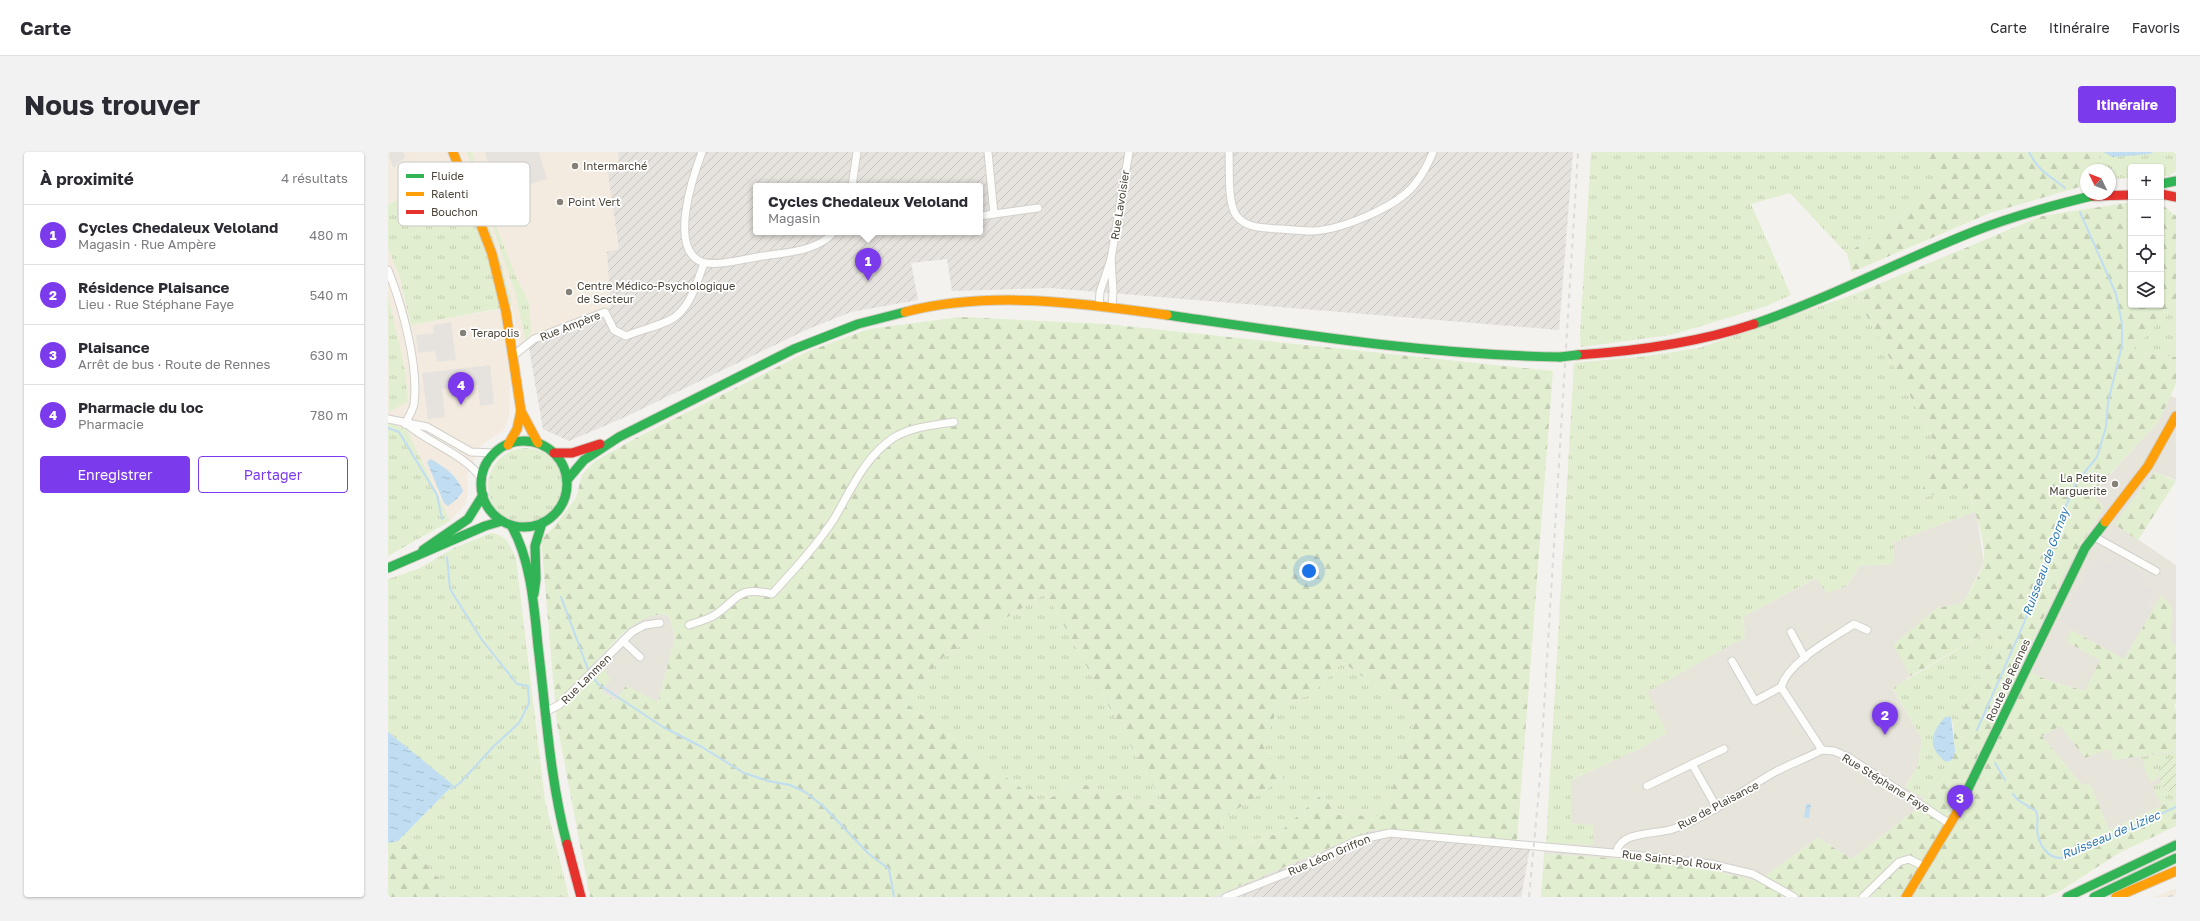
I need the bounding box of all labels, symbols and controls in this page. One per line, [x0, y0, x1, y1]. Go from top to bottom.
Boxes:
text: Carte [20, 16, 71, 39]
text: Carte [1990, 19, 2027, 36]
text: Itinéraire [2049, 19, 2110, 36]
text: Favoris [2132, 19, 2180, 36]
button: Itinéraire [2078, 86, 2176, 123]
text: Nous trouver [24, 88, 200, 121]
place label: Intermarché [583, 159, 647, 172]
marker: Intermarché [570, 161, 580, 171]
legend [398, 162, 530, 226]
north arrow [2080, 164, 2116, 200]
map controls [2128, 164, 2164, 308]
button: + [2128, 164, 2164, 200]
text: À proximité [40, 168, 134, 189]
street label: Rue Lavoisier [1108, 168, 1132, 241]
text: Fluide [431, 169, 464, 182]
text: 4 résultats [281, 170, 348, 186]
popup [753, 183, 983, 235]
text: Ralenti [431, 187, 468, 200]
text: Cycles Chedaleux Veloland [768, 192, 968, 210]
place label: Point Vert [568, 195, 620, 208]
marker: Point Vert [555, 197, 565, 207]
button: − [2128, 200, 2164, 236]
text: Bouchon [431, 205, 478, 218]
text: Magasin [768, 210, 820, 226]
text: Cycles Chedaleux Veloland [78, 218, 278, 236]
text: 1 [50, 227, 56, 243]
text: 480 m [309, 227, 348, 243]
text: Magasin · Rue Ampère [78, 236, 216, 252]
button: locate [2128, 236, 2164, 272]
pin: 1 [855, 248, 881, 281]
button: layers [2128, 272, 2164, 308]
text: Résidence Plaisance [78, 278, 229, 296]
place label: Centre Médico-Psychologique de Secteur [577, 279, 735, 305]
text: 2 [49, 287, 57, 303]
text: 540 m [310, 287, 348, 303]
marker: Centre Médico-Psychologique de Secteur [564, 287, 574, 297]
text: Lieu · Rue Stéphane Faye [78, 296, 234, 312]
street label: Rue Ampère [538, 308, 602, 343]
place label: Terapolis [471, 326, 519, 339]
marker: Terapolis [458, 328, 468, 338]
text: Plaisance [78, 338, 150, 356]
text: 3 [49, 347, 57, 363]
text: 630 m [310, 347, 348, 363]
text: Arrêt de bus · Route de Rennes [78, 356, 270, 372]
pin: 4 [448, 372, 474, 405]
text: Pharmacie du loc [78, 398, 203, 416]
text: 4 [49, 407, 57, 423]
text: 780 m [310, 407, 348, 423]
text: Pharmacie [78, 416, 144, 432]
button: Enregistrer [40, 456, 190, 493]
button: Partager [198, 456, 348, 493]
place label: La Petite Marguerite [2049, 471, 2107, 497]
marker: La Petite Marguerite [2110, 479, 2120, 489]
water label: Ruisseau de Gornay [2019, 504, 2073, 618]
your location [1299, 561, 1319, 581]
street label: Route de Rennes [1983, 636, 2032, 723]
street label: Rue Lanmen [558, 651, 613, 706]
pin: 2 [1872, 702, 1898, 735]
street label: Rue Stéphane Faye [1840, 750, 1933, 815]
street label: Rue de Plaisance [1675, 778, 1761, 831]
pin: 3 [1947, 785, 1973, 818]
water label: Ruisseau de Liziec [2059, 806, 2164, 862]
street label: Rue Léon Griffon [1286, 831, 1372, 878]
street label: Rue Saint-Pol Roux [1621, 847, 1723, 872]

